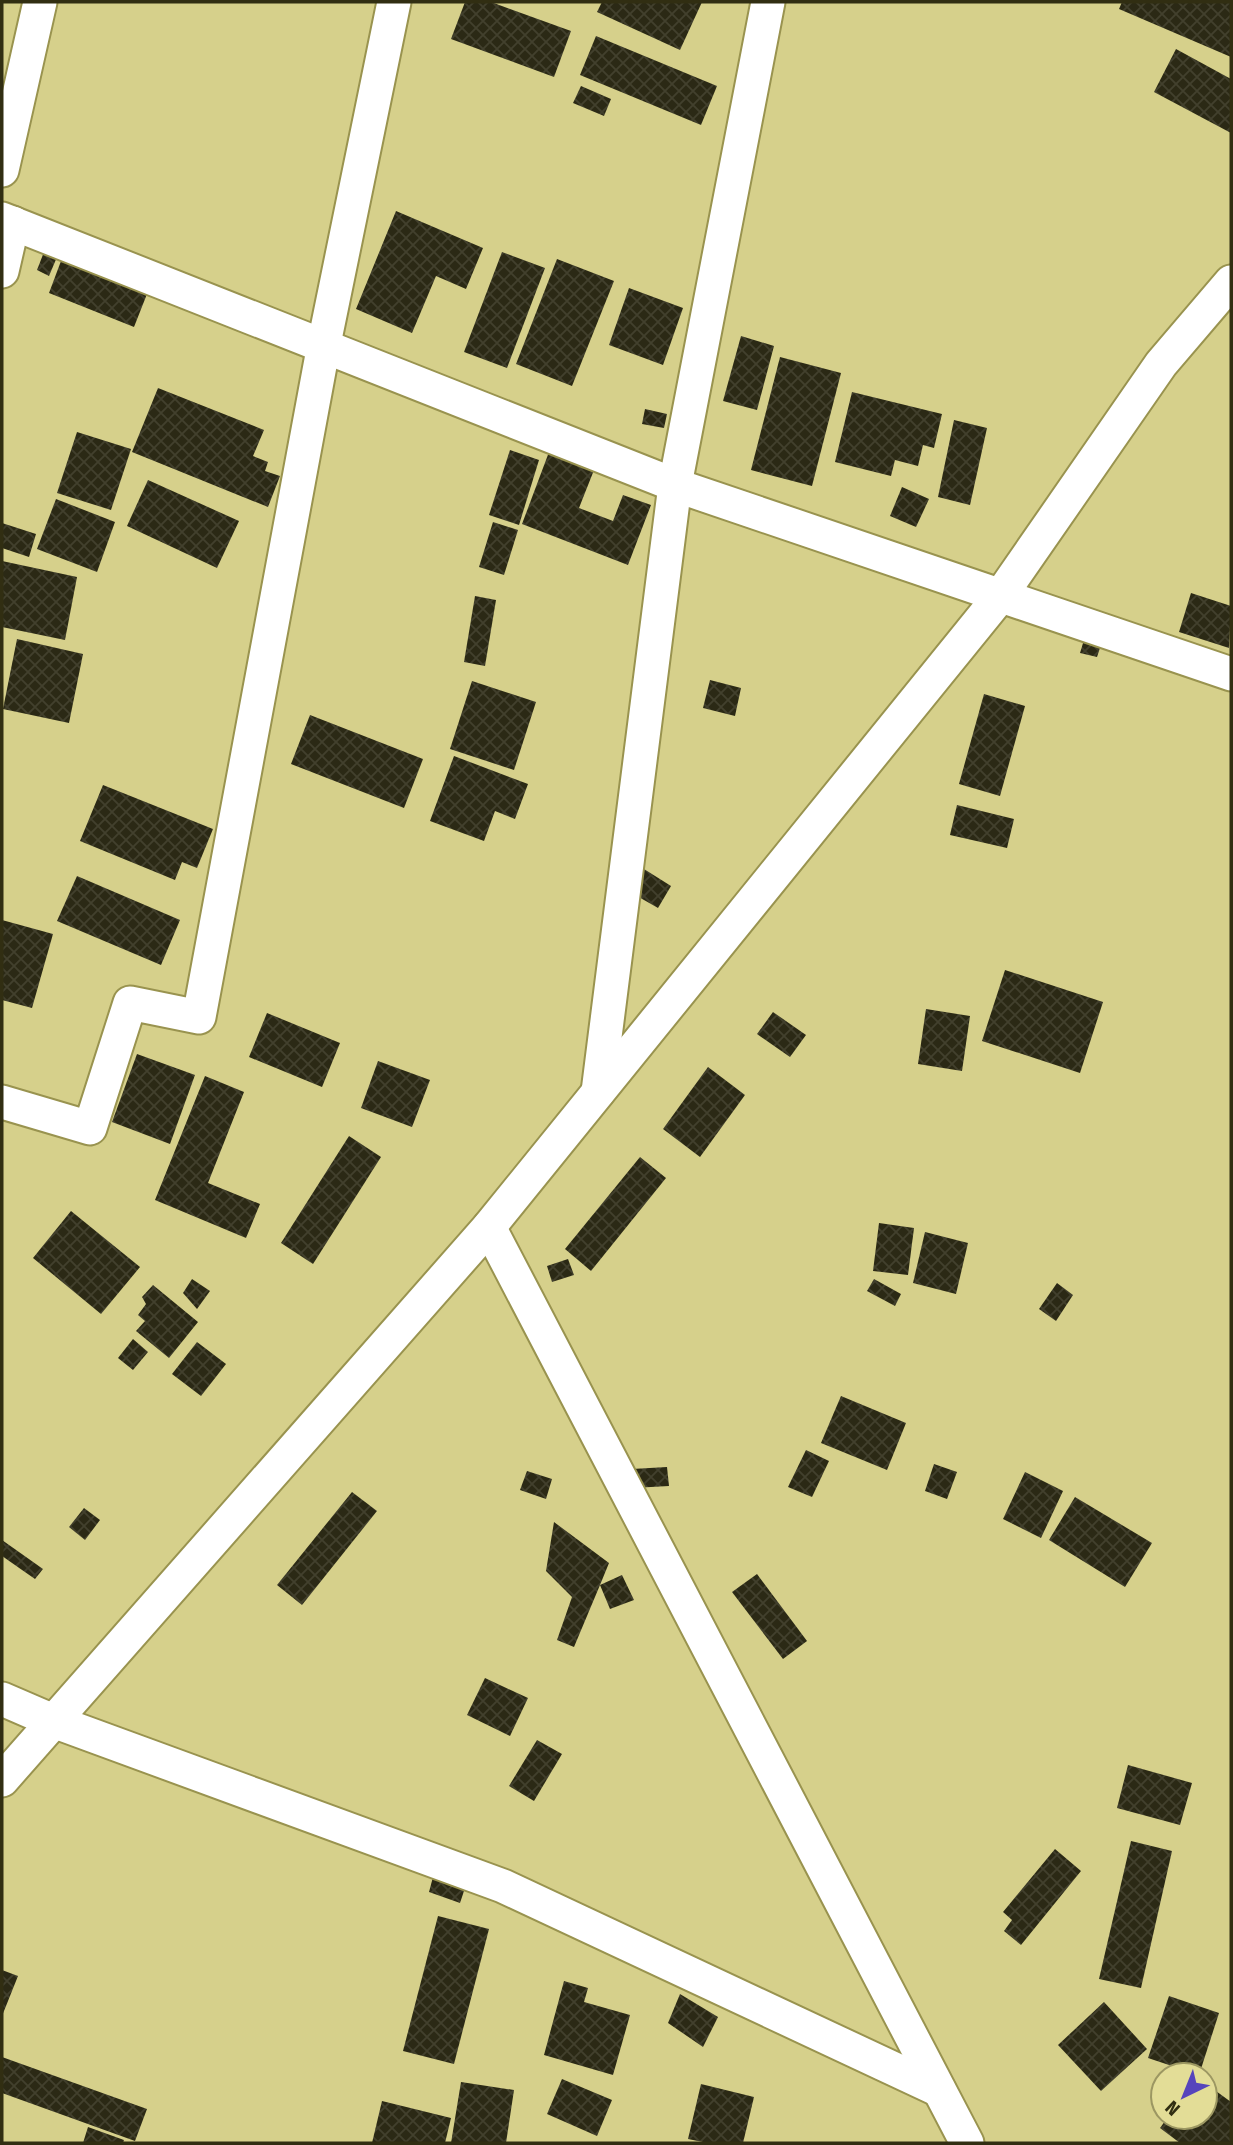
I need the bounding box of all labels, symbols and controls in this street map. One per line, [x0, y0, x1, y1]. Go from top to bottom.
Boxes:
north arrow [1149, 2061, 1219, 2131]
text: N [1161, 2096, 1185, 2120]

